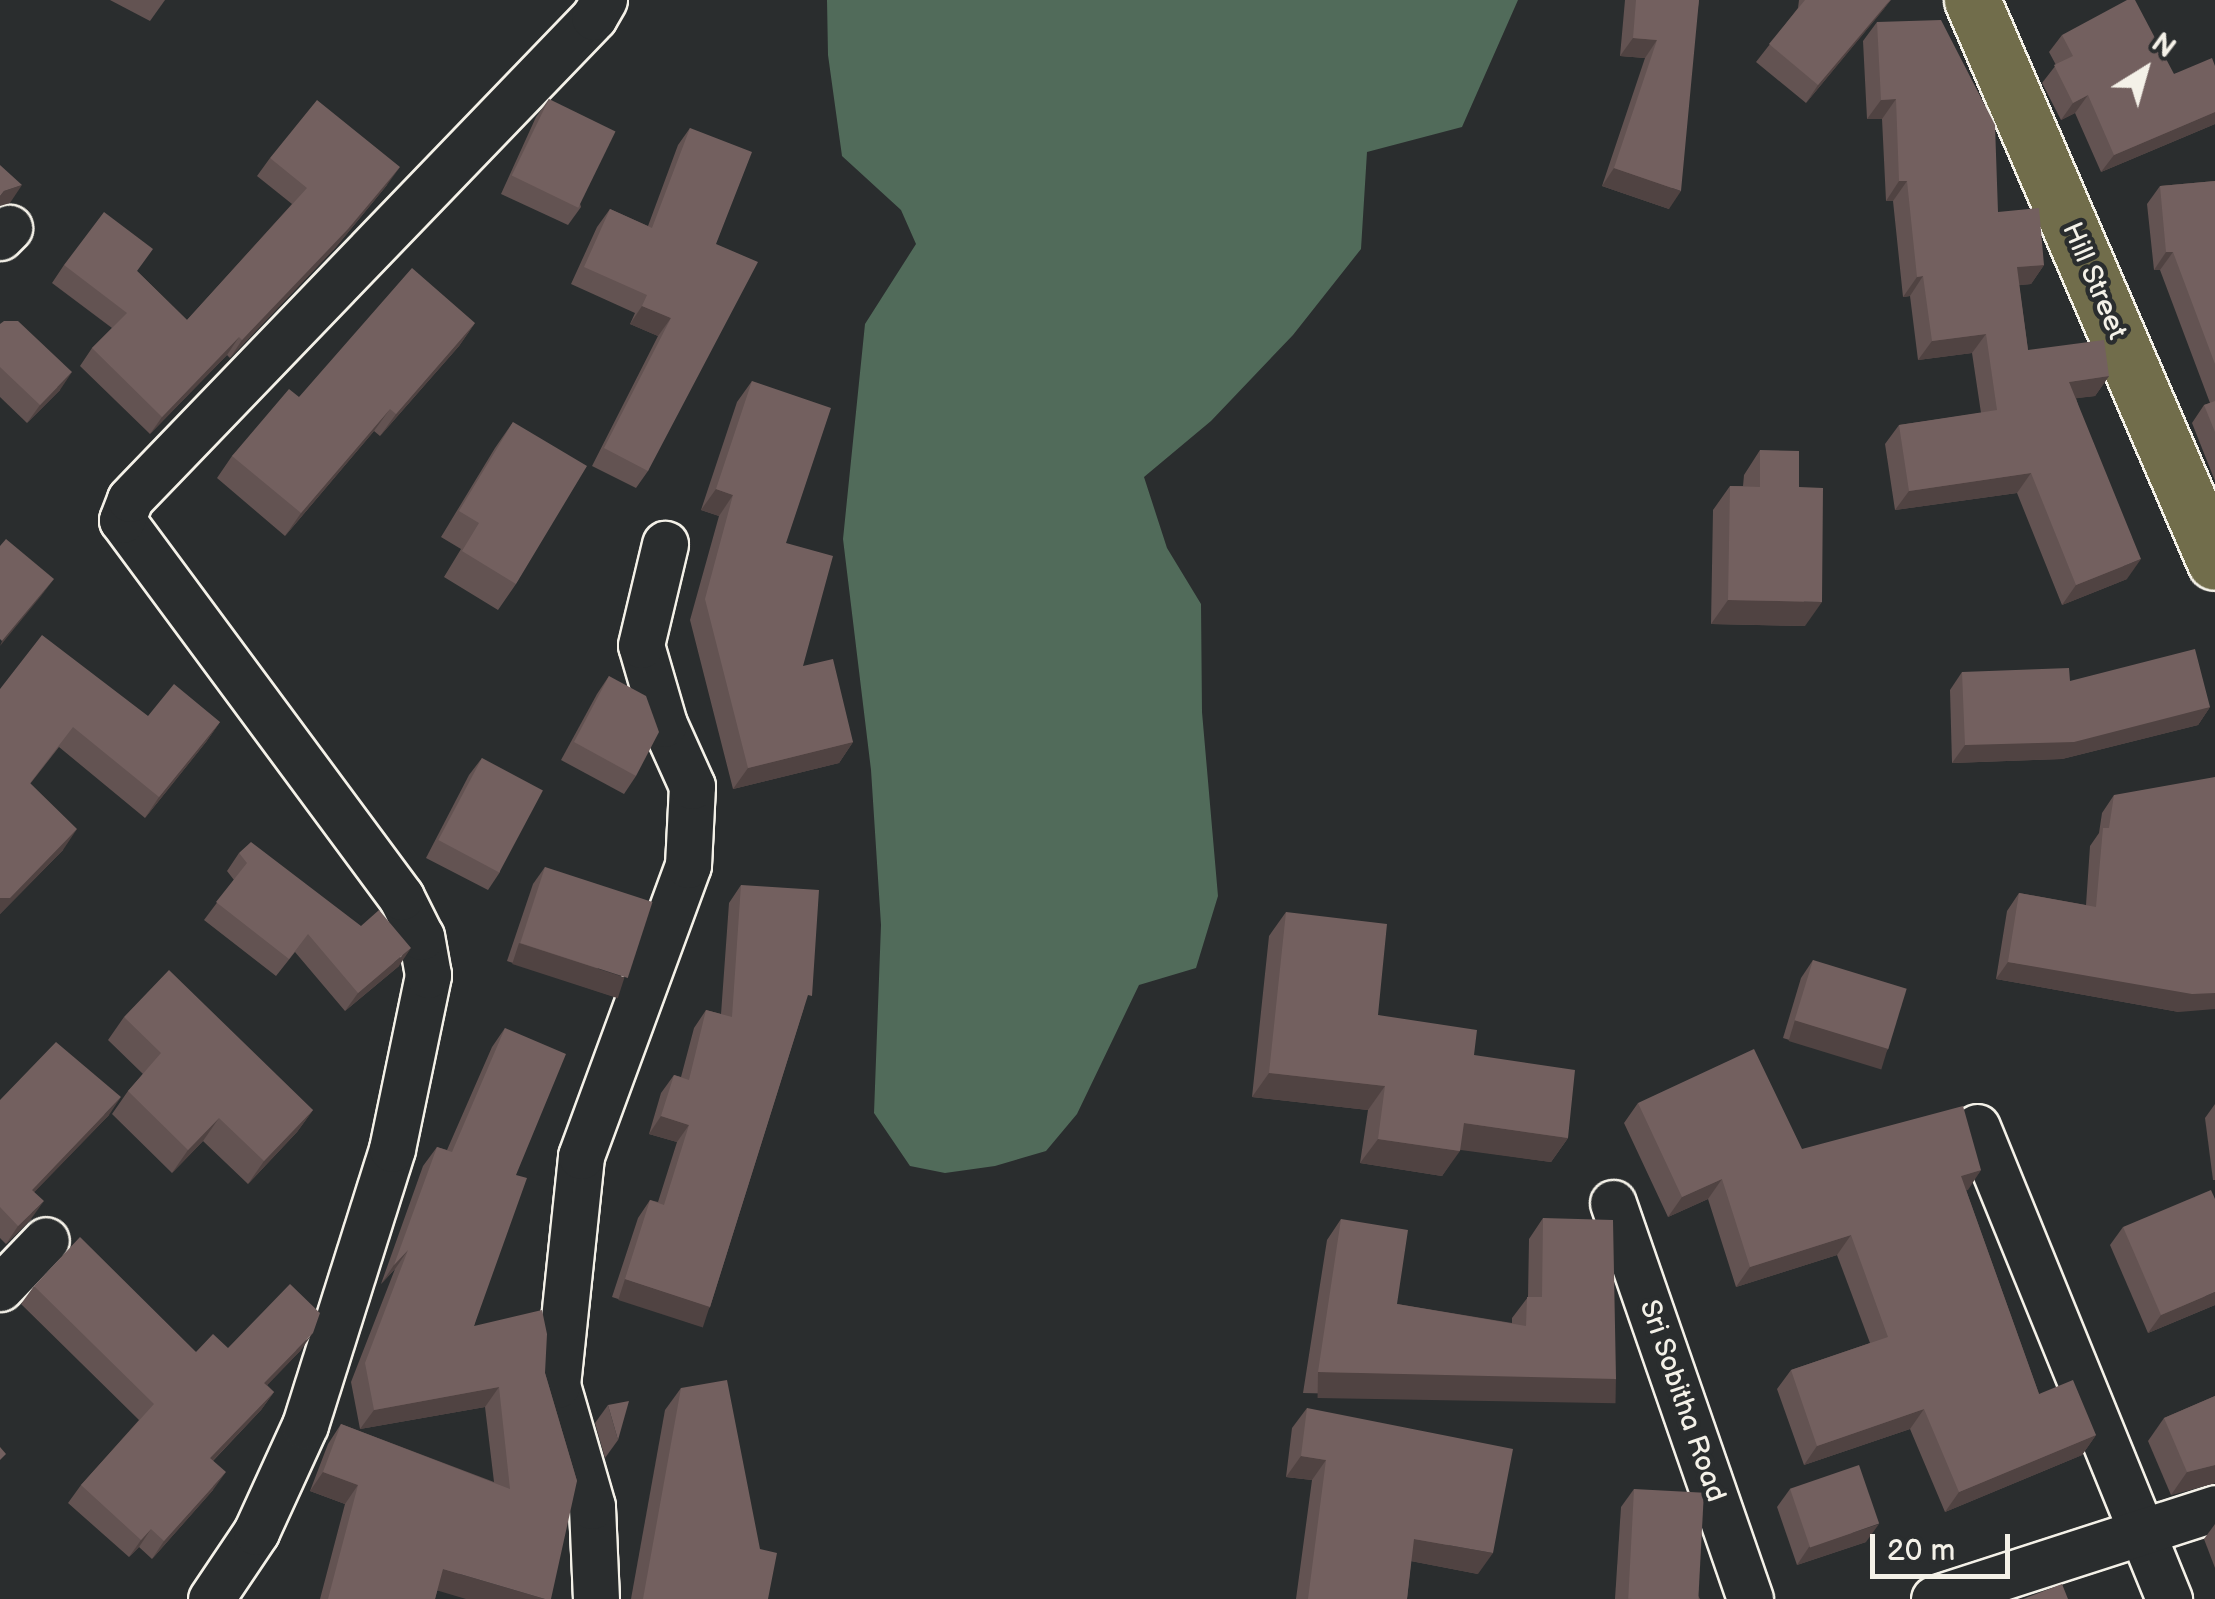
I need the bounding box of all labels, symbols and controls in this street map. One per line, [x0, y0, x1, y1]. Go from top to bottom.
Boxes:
north arrow [2095, 20, 2195, 120]
text: N [2145, 26, 2182, 65]
street label: Hill Street [2054, 217, 2134, 345]
street label: Sri Sobitha Road [1632, 1296, 1732, 1506]
scale bar [1875, 1514, 2015, 1576]
text: 20 m [1887, 1533, 1955, 1569]

